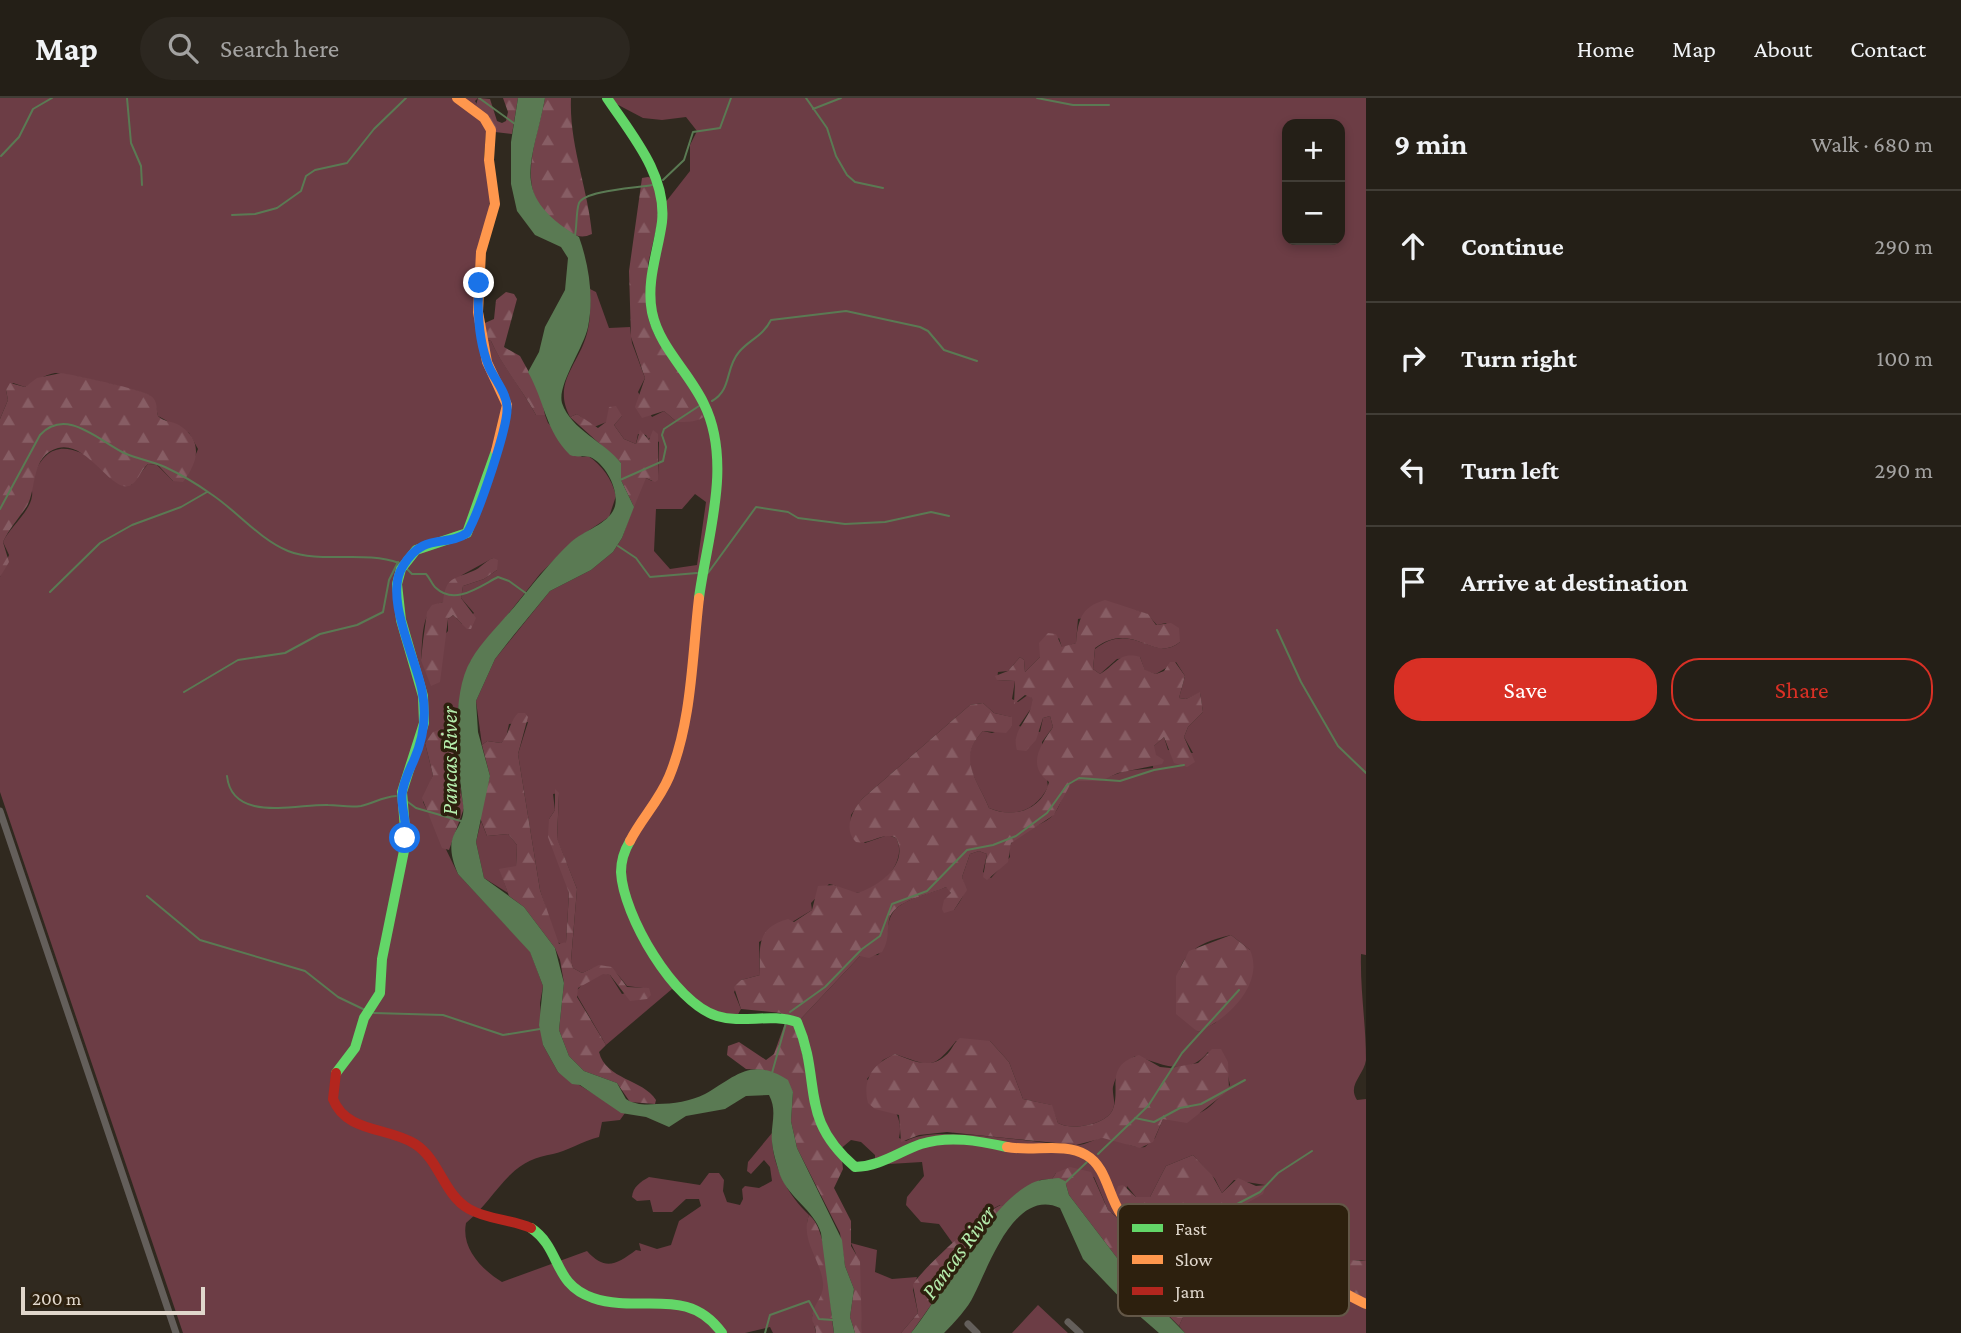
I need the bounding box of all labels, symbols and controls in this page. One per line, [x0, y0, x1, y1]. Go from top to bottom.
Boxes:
search box [140, 17, 630, 80]
icon: search [164, 29, 202, 67]
text: Map [35, 30, 98, 67]
text: Search here [220, 34, 339, 63]
text: Home [1577, 35, 1634, 62]
text: Map [1672, 35, 1716, 62]
text: About [1754, 35, 1812, 62]
text: Contact [1850, 35, 1926, 62]
map controls [1282, 119, 1345, 245]
button: + [1282, 119, 1345, 182]
text: 9 min [1394, 127, 1467, 160]
text: Walk · 680 m [1811, 131, 1933, 157]
button: − [1282, 182, 1345, 245]
icon: ahead [1394, 227, 1432, 265]
text: Continue [1461, 232, 1564, 261]
text: 290 m [1875, 233, 1933, 259]
route end [463, 267, 494, 298]
icon: right [1394, 339, 1432, 377]
text: Turn right [1461, 344, 1577, 373]
text: 100 m [1877, 345, 1933, 371]
icon: left [1394, 451, 1432, 489]
text: Turn left [1461, 456, 1559, 485]
text: 290 m [1875, 457, 1933, 483]
icon: arrive [1394, 563, 1432, 601]
text: Arrive at destination [1461, 568, 1688, 597]
button: Save [1394, 658, 1657, 721]
button: Share [1671, 658, 1933, 721]
water label: Pancas River [436, 706, 462, 815]
route start [389, 822, 420, 853]
water label: Pancas River [915, 1200, 1001, 1304]
legend [1118, 1204, 1349, 1316]
text: Fast [1175, 1218, 1207, 1239]
text: Slow [1175, 1249, 1212, 1270]
text: Jam [1173, 1281, 1205, 1302]
scale bar [21, 1284, 205, 1316]
text: 200 m [32, 1288, 81, 1309]

